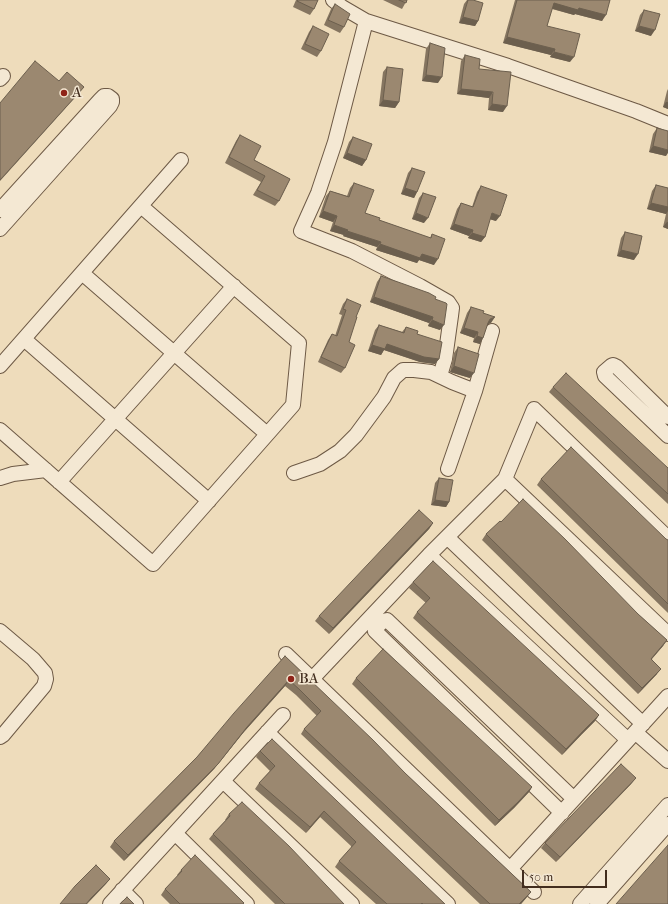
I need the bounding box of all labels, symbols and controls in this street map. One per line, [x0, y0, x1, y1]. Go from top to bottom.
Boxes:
place label: A [72, 84, 82, 102]
marker: A [59, 88, 69, 98]
place label: BA [299, 670, 318, 688]
marker: BA [286, 674, 296, 684]
scale bar [524, 862, 609, 888]
text: 50 m [529, 870, 553, 884]

